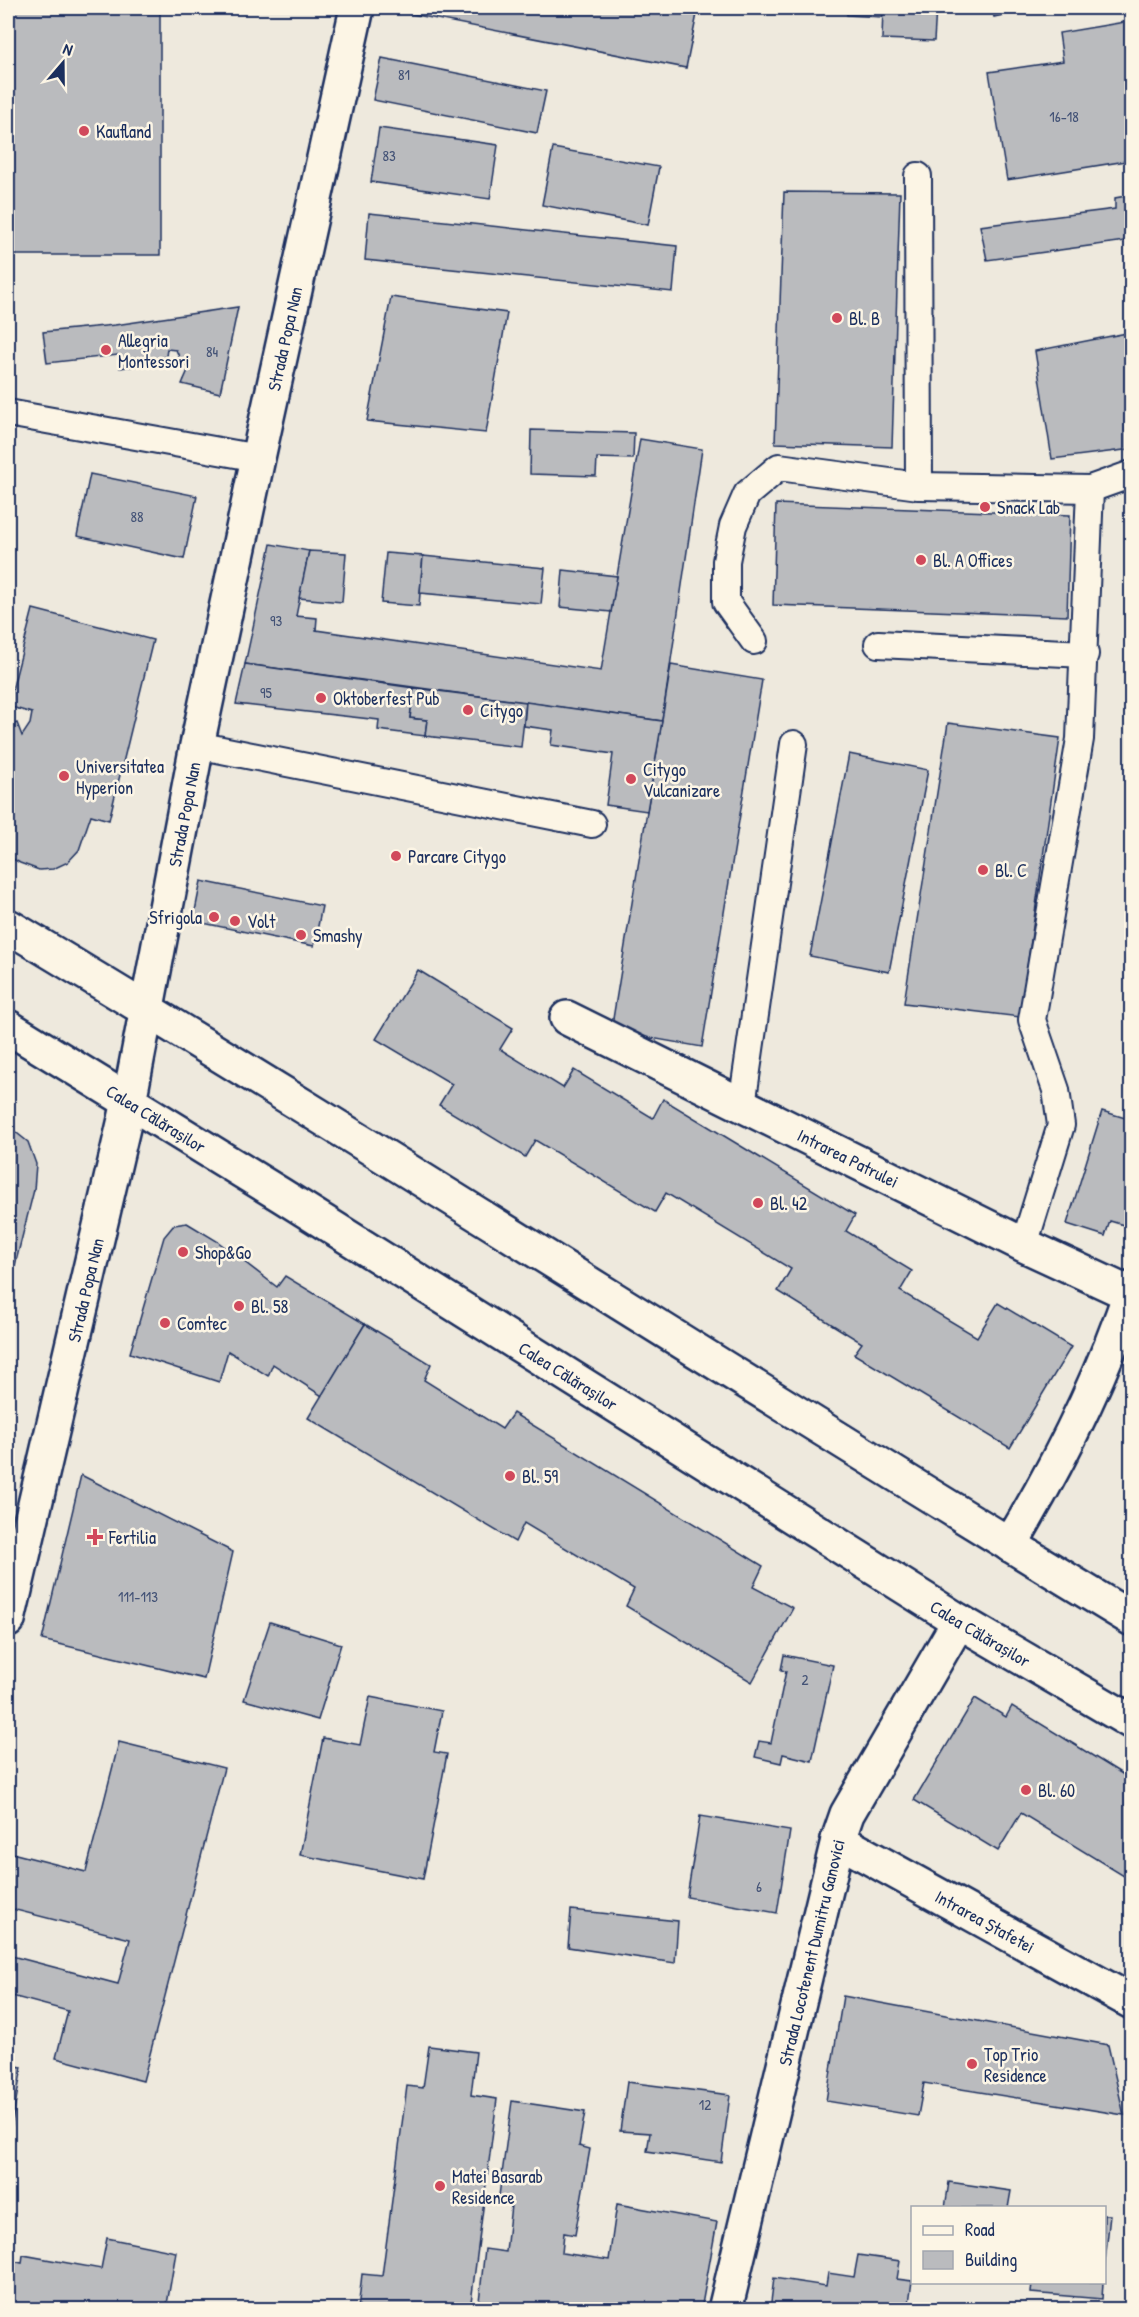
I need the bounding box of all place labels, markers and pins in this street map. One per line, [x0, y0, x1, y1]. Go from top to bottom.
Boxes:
place label: Kaufland [96, 119, 151, 144]
marker: Kaufland [77, 124, 91, 138]
place label: Bl. B [849, 306, 880, 331]
marker: Bl. B [830, 311, 844, 325]
place label: Allegria Montessori [118, 328, 190, 374]
marker: Allegria Montessori [99, 343, 113, 357]
place label: Snack Lab [997, 495, 1060, 520]
marker: Snack Lab [978, 500, 992, 514]
place label: Bl. A Offices [933, 548, 1012, 573]
marker: Bl. A Offices [914, 553, 928, 567]
place label: Oktoberfest Pub [333, 686, 440, 711]
marker: Oktoberfest Pub [314, 691, 328, 705]
place label: Citygo [480, 698, 523, 723]
marker: Citygo [461, 703, 475, 717]
place label: Universitatea Hyperion [76, 754, 164, 800]
place label: Citygo Vulcanizare [643, 757, 720, 803]
marker: Universitatea Hyperion [57, 769, 71, 783]
marker: Citygo Vulcanizare [624, 772, 638, 786]
place label: Parcare Citygo [408, 844, 506, 869]
marker: Parcare Citygo [389, 849, 403, 863]
place label: Bl. C [995, 858, 1027, 883]
marker: Bl. C [976, 863, 990, 877]
place label: Sfrigola [149, 905, 202, 930]
place label: Volt [247, 909, 276, 934]
marker: Sfrigola [207, 910, 221, 924]
marker: Volt [228, 914, 242, 928]
place label: Smashy [313, 923, 363, 948]
marker: Smashy [294, 928, 308, 942]
place label: Bl. 42 [770, 1191, 808, 1216]
marker: Bl. 42 [751, 1196, 765, 1210]
place label: Shop&Go [195, 1240, 251, 1265]
marker: Shop&Go [176, 1245, 190, 1259]
place label: Bl. 58 [251, 1294, 289, 1319]
marker: Bl. 58 [232, 1299, 246, 1313]
place label: Comtec [177, 1311, 227, 1336]
marker: Comtec [158, 1316, 172, 1330]
place label: Bl. 59 [522, 1464, 559, 1489]
marker: Bl. 59 [503, 1469, 517, 1483]
place label: Fertilia [108, 1525, 156, 1550]
marker: Fertilia [86, 1528, 104, 1546]
place label: Bl. 60 [1038, 1778, 1075, 1803]
marker: Bl. 60 [1019, 1783, 1033, 1797]
place label: Top Trio Residence [984, 2042, 1047, 2088]
marker: Top Trio Residence [965, 2057, 979, 2071]
place label: Matei Basarab Residence [452, 2164, 543, 2210]
marker: Matei Basarab Residence [433, 2179, 447, 2193]

